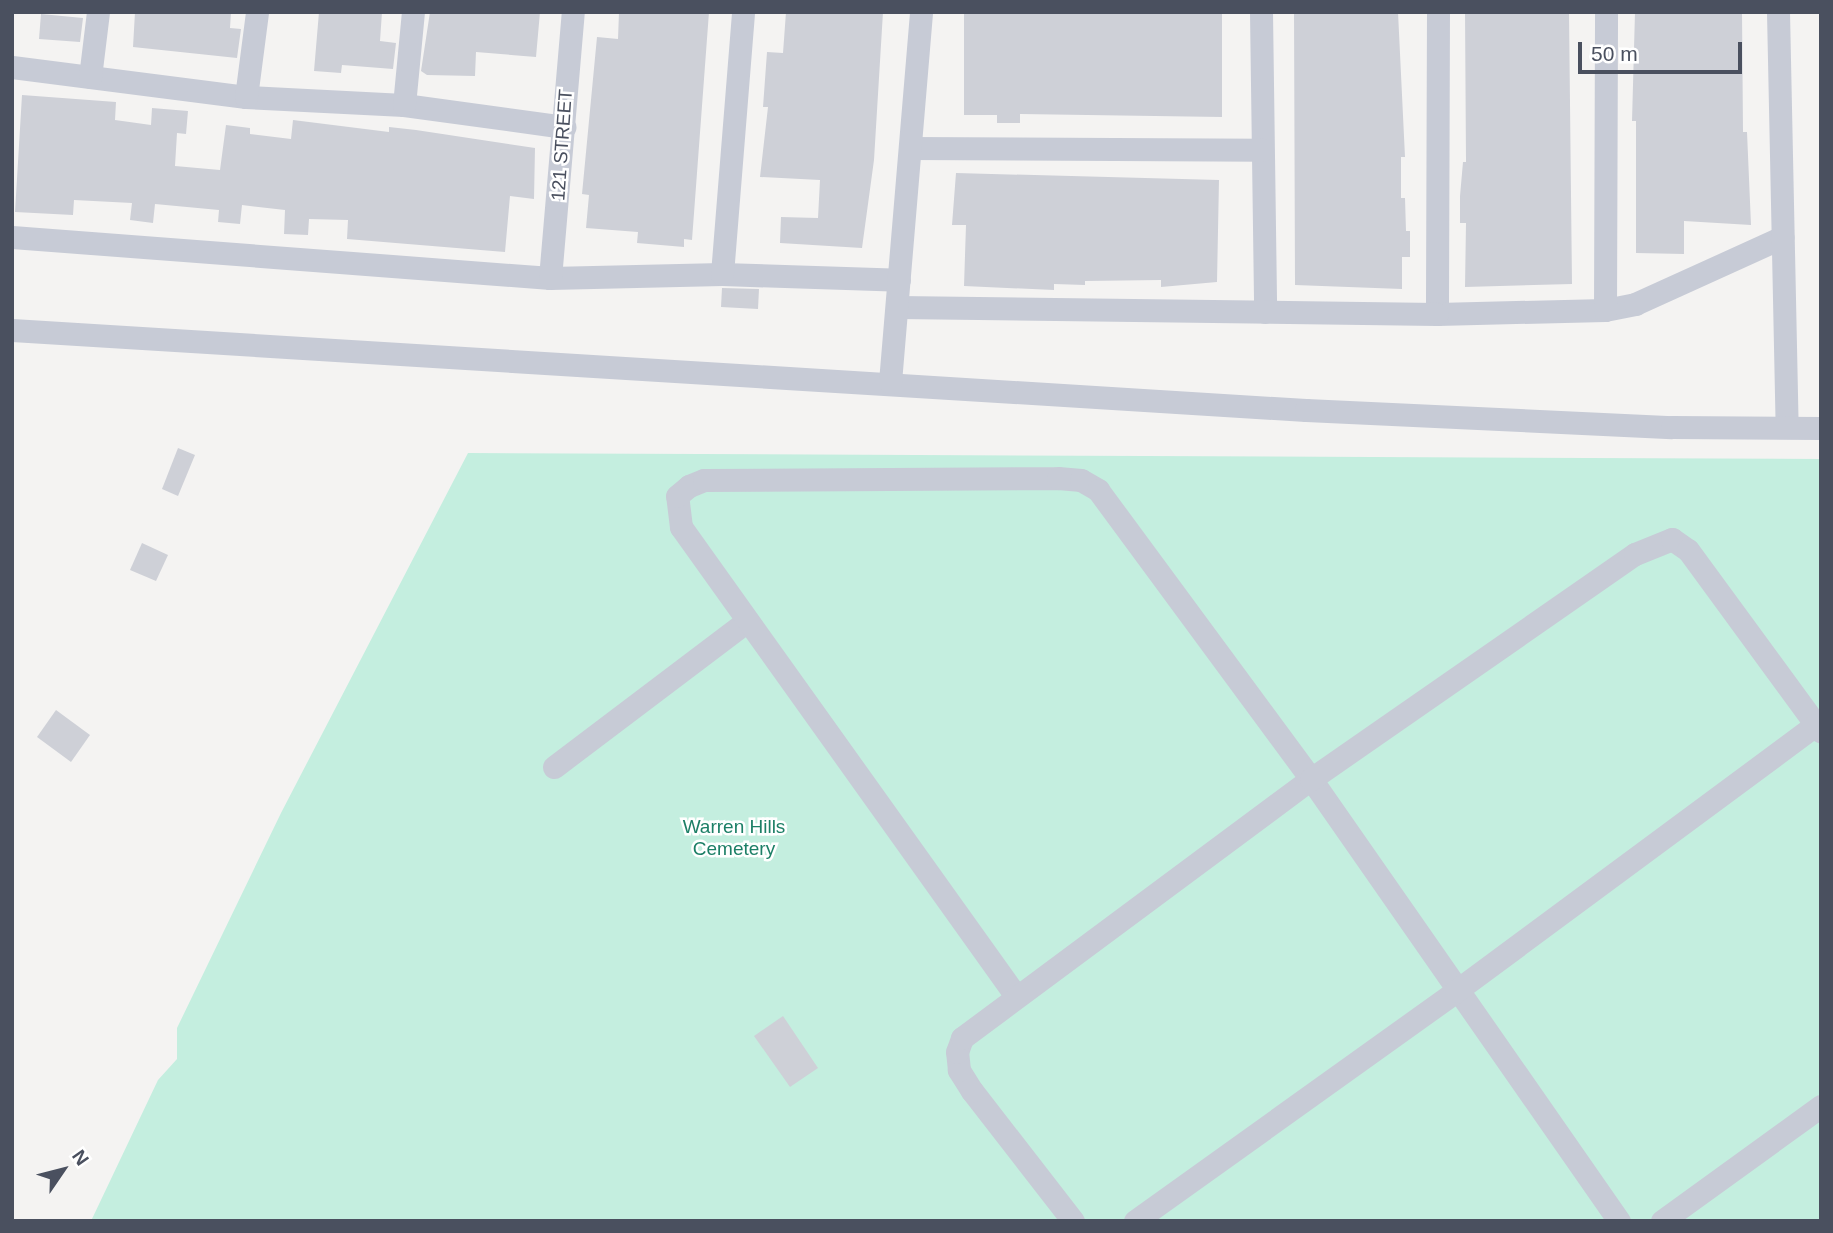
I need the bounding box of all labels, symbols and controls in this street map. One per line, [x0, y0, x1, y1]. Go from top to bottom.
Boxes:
scale bar [1581, 28, 1745, 72]
text: 50 m [1591, 42, 1638, 65]
street label: 121 STREET [547, 88, 577, 202]
park label: Warren Hills Cemetery [683, 816, 785, 860]
north arrow [28, 1135, 98, 1205]
text: N [68, 1146, 93, 1169]

